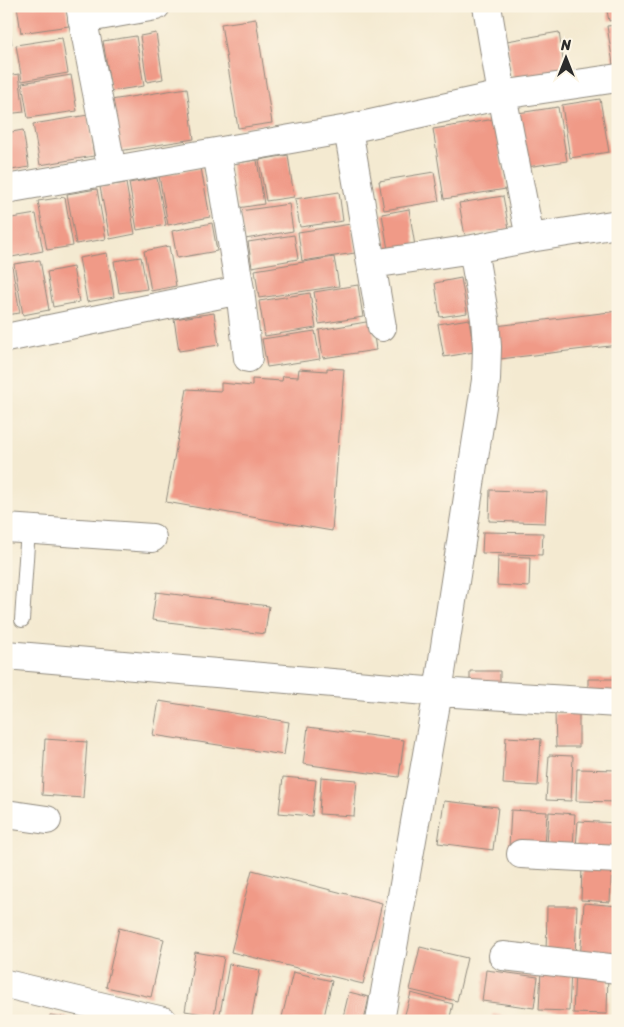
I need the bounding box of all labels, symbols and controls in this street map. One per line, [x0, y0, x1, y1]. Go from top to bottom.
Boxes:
north arrow [542, 32, 592, 82]
text: N [560, 33, 571, 58]

